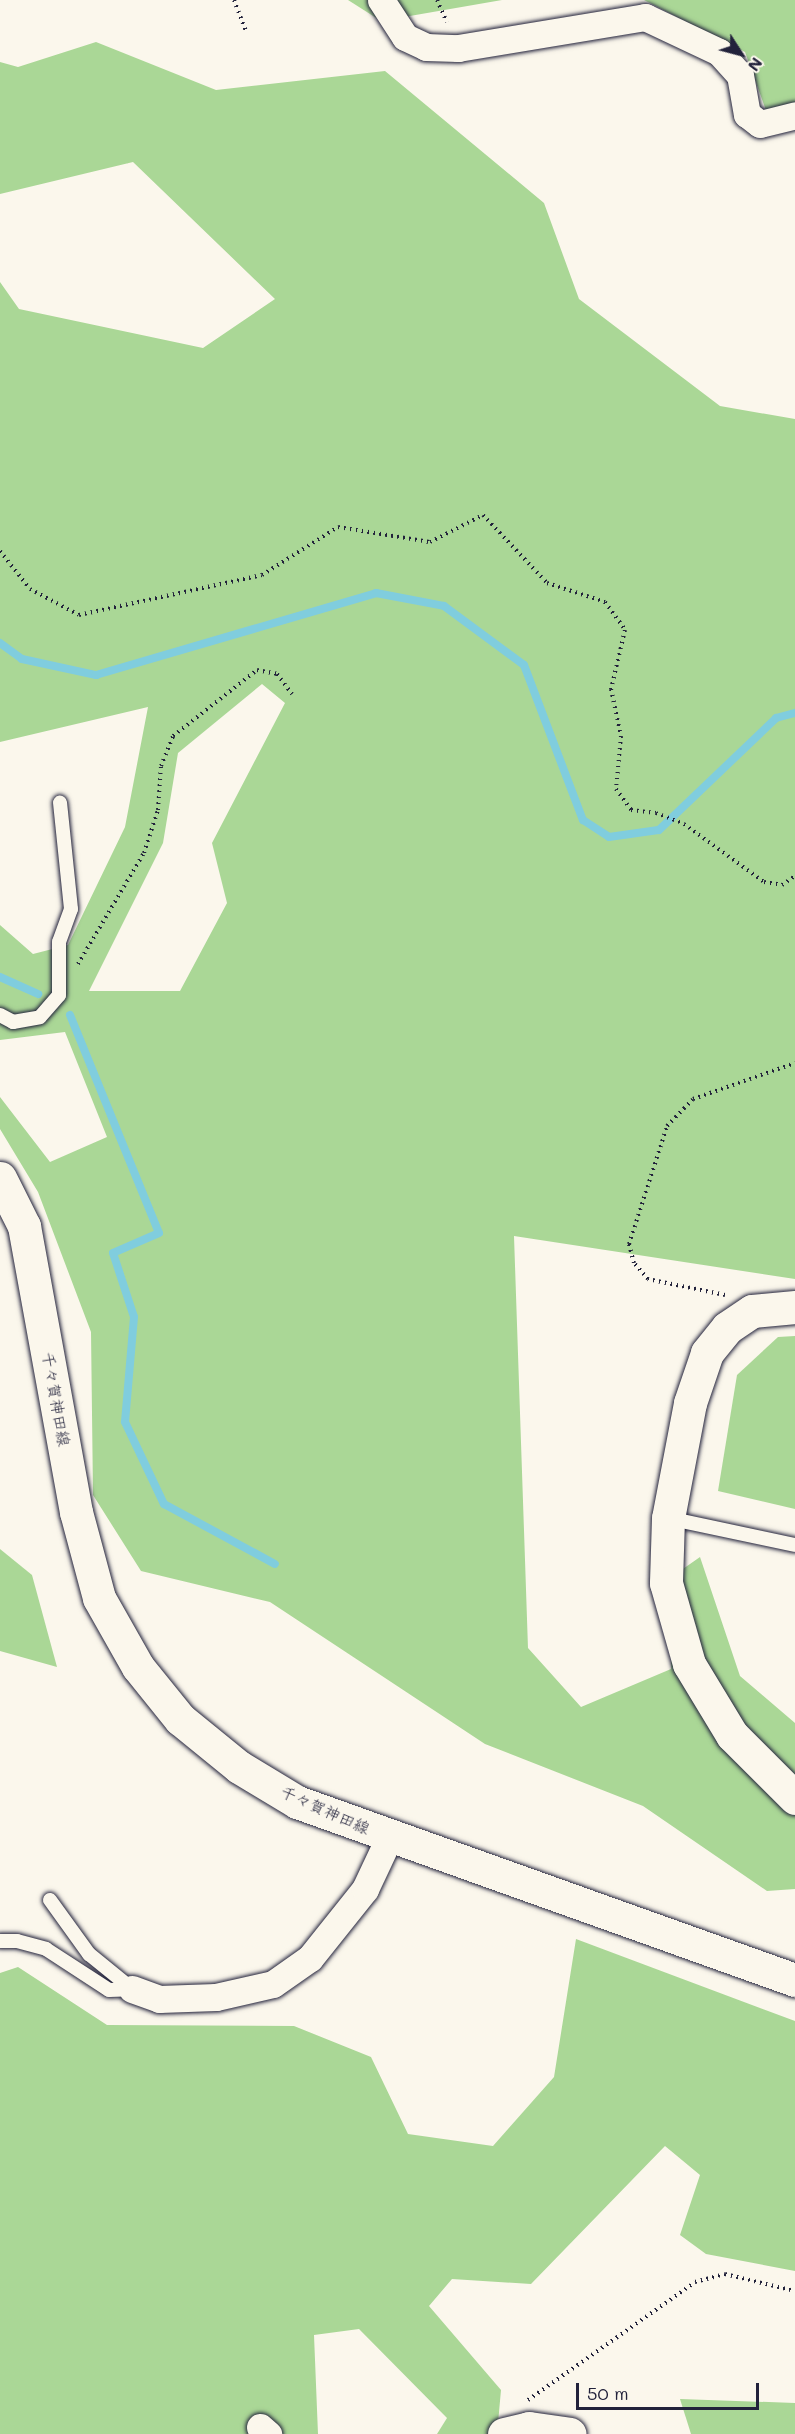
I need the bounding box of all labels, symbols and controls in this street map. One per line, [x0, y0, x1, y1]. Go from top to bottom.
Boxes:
north arrow [711, 24, 771, 84]
text: N [744, 54, 768, 76]
street label: 千々賀神田線 [38, 1350, 74, 1448]
street label: 千々賀神田線 [277, 1782, 373, 1838]
scale bar [579, 2371, 762, 2409]
text: 50 m [587, 2381, 629, 2405]

